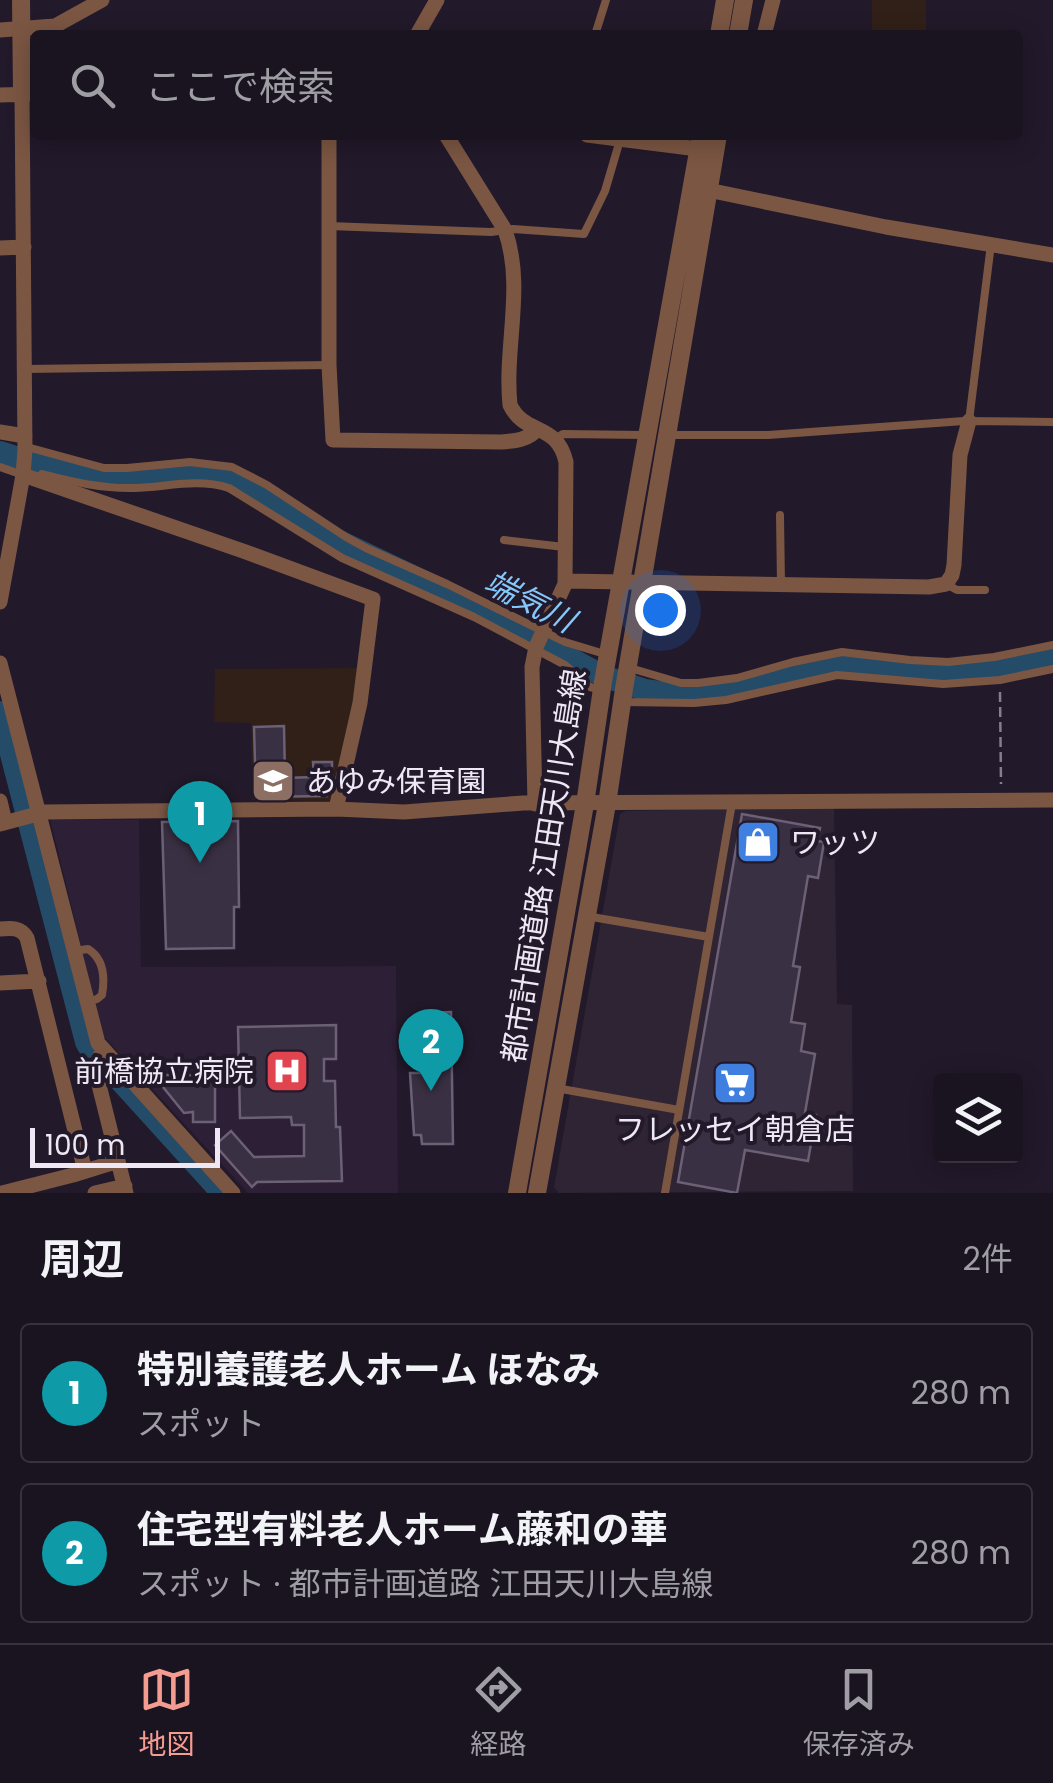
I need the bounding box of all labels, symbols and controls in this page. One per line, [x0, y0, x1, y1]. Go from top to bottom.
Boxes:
search box [30, 30, 1023, 140]
icon: search [65, 58, 120, 113]
text: ここで検索 [145, 60, 335, 113]
water label: 端気川 [477, 559, 586, 644]
your location [635, 585, 686, 636]
street label: 都市計画道路 江田天川大島線 [492, 666, 596, 1066]
school or university icon: あゆみ保育園 [250, 758, 296, 804]
place label: あゆみ保育園 [306, 760, 486, 803]
pin: 1 [168, 780, 232, 863]
shop icon: ワッツ [735, 819, 781, 865]
place label: ワッツ [790, 821, 880, 864]
pin: 2 [398, 1008, 464, 1091]
hospital icon: 前橋協立病院 [264, 1048, 310, 1094]
place label: 前橋協立病院 [74, 1050, 254, 1093]
supermarket icon: フレッセイ朝倉店 [712, 1060, 758, 1106]
map controls [933, 1073, 1023, 1163]
button: layers [933, 1073, 1023, 1163]
place label: フレッセイ朝倉店 [615, 1108, 855, 1151]
scale bar [30, 1123, 220, 1168]
text: 100 m [45, 1126, 125, 1165]
text: 周辺 [40, 1230, 124, 1289]
text: 2件 [963, 1236, 1013, 1281]
text: 特別養護老人ホーム ほなみ [137, 1343, 600, 1396]
text: 1 [68, 1370, 81, 1415]
text: 280 m [911, 1370, 1011, 1415]
text: スポット [137, 1401, 265, 1446]
text: 住宅型有料老人ホーム藤和の華 [137, 1503, 668, 1556]
text: 2 [65, 1530, 84, 1575]
text: 280 m [911, 1530, 1011, 1575]
text: スポット · 都市計画道路 江田天川大島線 [137, 1561, 713, 1606]
tab: 地図 [138, 1662, 194, 1766]
tab: 経路 [470, 1662, 527, 1766]
tab: 保存済み [803, 1662, 915, 1766]

